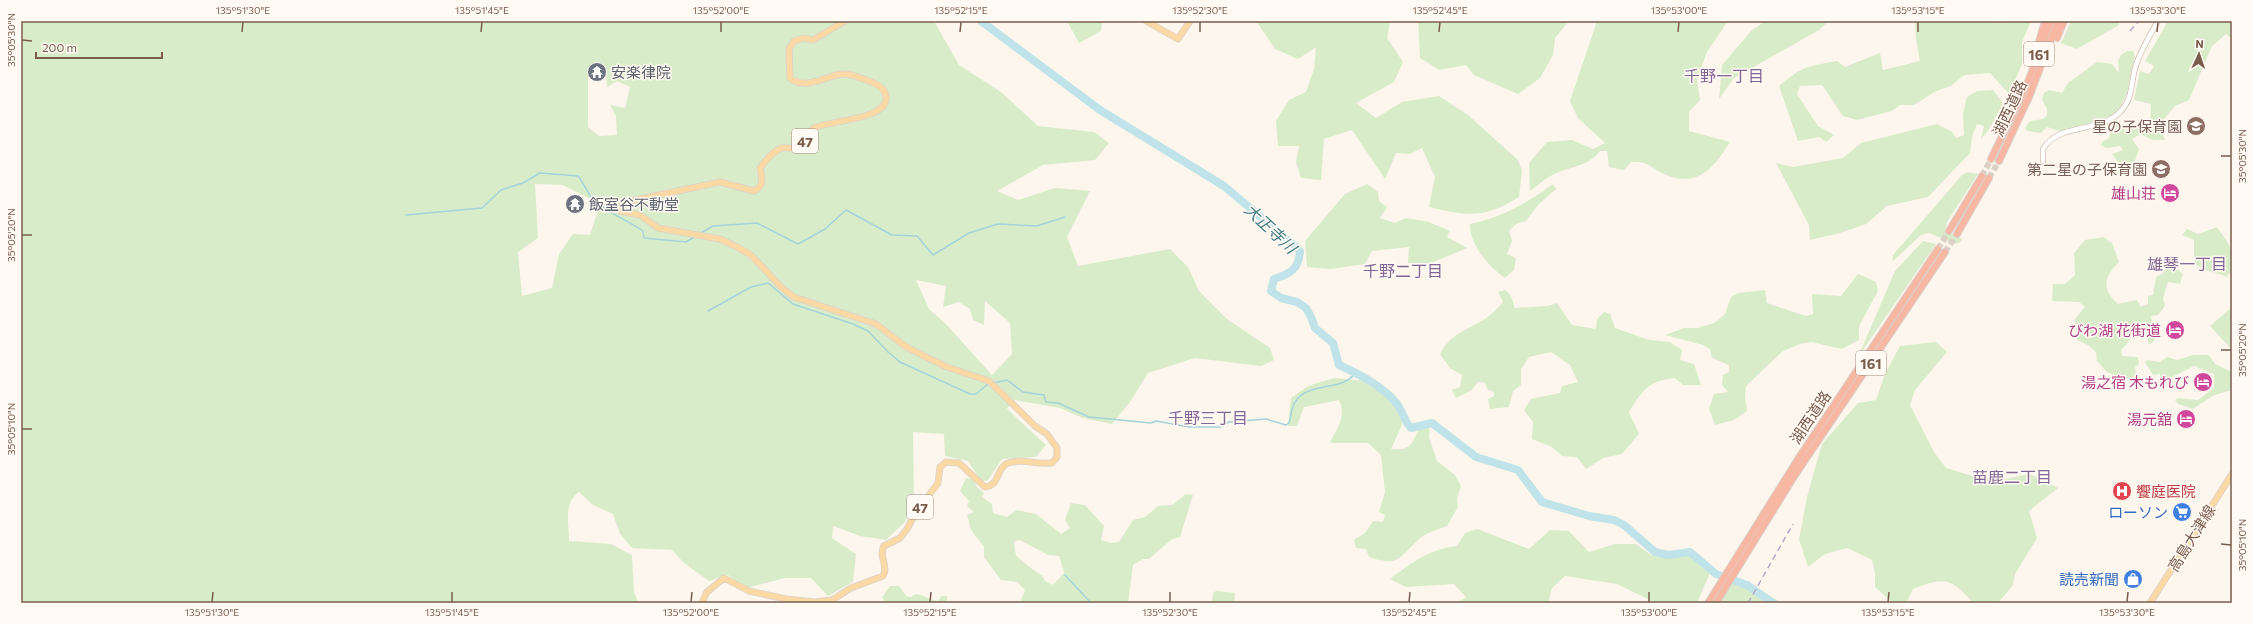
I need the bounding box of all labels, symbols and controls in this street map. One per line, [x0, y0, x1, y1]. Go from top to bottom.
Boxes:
text: 135°51'30"E [216, 4, 270, 16]
text: 135°51'45"E [455, 4, 509, 16]
text: 135°52'00"E [693, 4, 749, 16]
text: 135°52'15"E [934, 4, 988, 16]
text: 135°52'30"E [1172, 4, 1228, 16]
text: 135°52'45"E [1412, 4, 1468, 16]
text: 135°53'00"E [1651, 4, 1707, 16]
text: 135°53'15"E [1891, 4, 1945, 16]
text: 135°53'30"E [2130, 4, 2186, 16]
text: 35°05'30"N [5, 13, 17, 67]
scale bar [36, 34, 162, 60]
north arrow [2179, 34, 2219, 74]
text: N [2195, 37, 2204, 50]
text: 200 m [42, 40, 77, 54]
road number: 161 [2024, 42, 2054, 66]
temple icon: 安楽律院 [586, 61, 608, 83]
place label: 安楽律院 [611, 63, 671, 81]
district label: 千野一丁目 [1684, 66, 1764, 85]
street label: 湖西道路 [1988, 77, 2030, 139]
school or university icon: 星の子保育園 [2185, 115, 2207, 137]
place label: 星の子保育園 [2092, 117, 2182, 135]
road number: 47 [792, 129, 818, 153]
text: 35°05'30"N [2236, 129, 2248, 183]
school or university icon: 第二星の子保育園 [2150, 158, 2172, 180]
place label: 第二星の子保育園 [2027, 160, 2147, 178]
hotel icon: 雄山荘 [2159, 182, 2181, 204]
place label: 雄山荘 [2111, 184, 2156, 202]
temple icon: 飯室谷不動堂 [564, 193, 586, 215]
place label: 飯室谷不動堂 [589, 195, 679, 213]
water label: 大正寺川 [1241, 199, 1302, 258]
text: 35°05'20"N [5, 208, 17, 262]
district label: 雄琴一丁目 [2147, 254, 2227, 273]
district label: 千野二丁目 [1363, 261, 1443, 280]
hotel icon: びわ湖 花街道 [2164, 319, 2186, 341]
place label: びわ湖 花街道 [2068, 321, 2161, 339]
text: 35°05'20"N [2236, 323, 2248, 377]
road number: 161 [1856, 351, 1886, 375]
hotel icon: 湯之宿 木もれび [2192, 371, 2214, 393]
place label: 湯之宿 木もれび [2081, 373, 2189, 391]
street label: 湖西道路 [1786, 387, 1834, 447]
text: 35°05'10"N [5, 403, 17, 455]
district label: 千野三丁目 [1168, 408, 1248, 427]
hotel icon: 湯元舘 [2175, 408, 2197, 430]
place label: 湯元舘 [2127, 410, 2172, 428]
district label: 苗鹿二丁目 [1972, 467, 2052, 486]
hospital icon: 饗庭医院 [2111, 480, 2133, 502]
place label: 饗庭医院 [2136, 482, 2196, 500]
road number: 47 [907, 495, 933, 519]
street label: 高島大津線 [2163, 501, 2219, 575]
supermarket icon: ローソン [2171, 501, 2193, 523]
place label: ローソン [2108, 503, 2168, 521]
text: 35°05'10"N [2236, 519, 2248, 571]
shop icon: 読売新聞 [2122, 568, 2144, 590]
place label: 読売新聞 [2059, 570, 2119, 588]
text: 135°51'30"E [185, 606, 239, 618]
text: 135°51'45"E [425, 606, 479, 618]
text: 135°52'00"E [663, 606, 719, 618]
text: 135°52'15"E [903, 606, 957, 618]
text: 135°52'30"E [1142, 606, 1198, 618]
text: 135°52'45"E [1381, 606, 1437, 618]
text: 135°53'00"E [1621, 606, 1677, 618]
text: 135°53'15"E [1861, 606, 1915, 618]
text: 135°53'30"E [2099, 606, 2155, 618]

